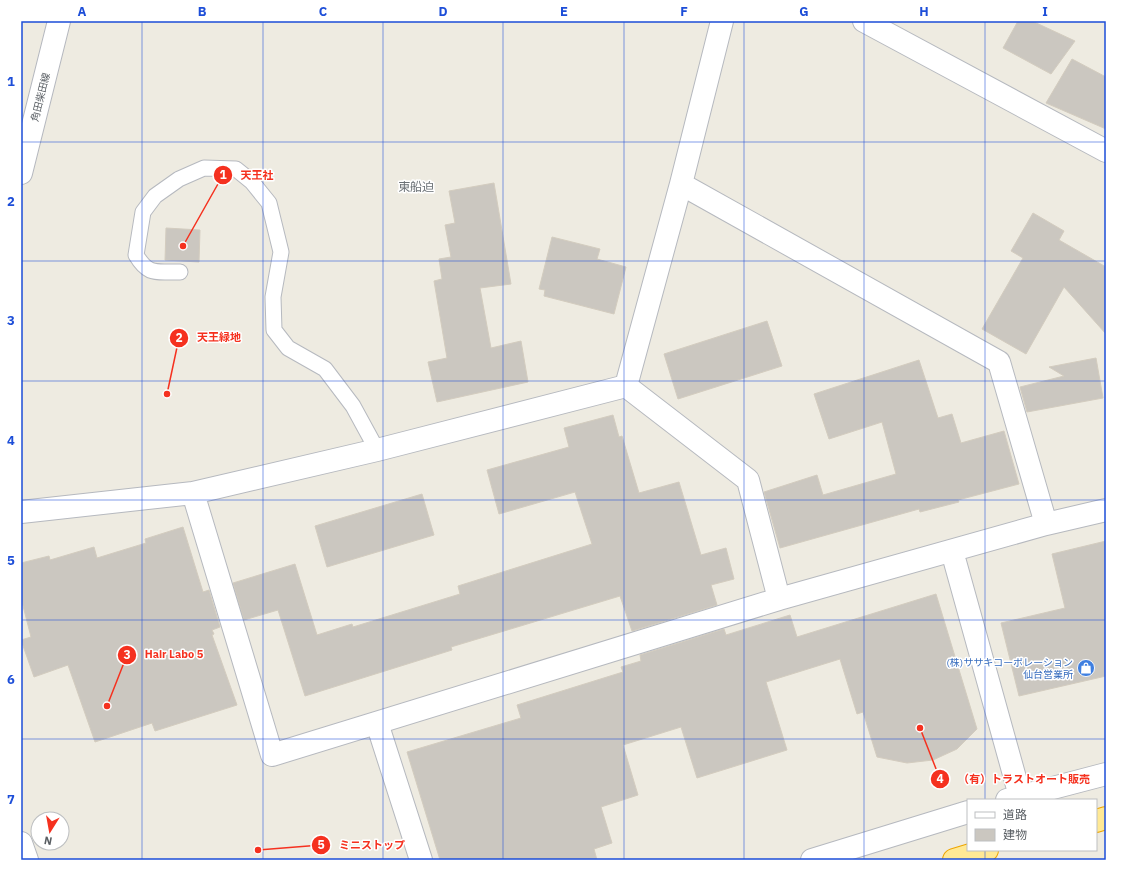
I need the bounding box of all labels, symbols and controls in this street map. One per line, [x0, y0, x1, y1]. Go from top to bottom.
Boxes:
text: A [78, 3, 87, 20]
text: B [198, 3, 207, 20]
text: C [319, 3, 328, 20]
text: D [438, 3, 448, 20]
text: E [560, 3, 568, 20]
text: F [680, 3, 688, 20]
text: G [799, 3, 809, 20]
text: H [919, 3, 929, 20]
text: I [1042, 3, 1048, 20]
street label: 角田柴田線 [28, 71, 53, 123]
text: 1 [7, 73, 15, 90]
callout: 天王社 [213, 163, 282, 186]
text: 1 [219, 167, 227, 182]
text: 天王社 [241, 168, 274, 182]
district label: 東船迫 [398, 179, 434, 194]
text: 2 [7, 193, 15, 210]
text: 3 [7, 312, 15, 329]
callout: 天王緑地 [169, 326, 249, 349]
text: 2 [175, 330, 183, 345]
text: 天王緑地 [197, 330, 241, 344]
text: 4 [7, 432, 15, 449]
text: 5 [7, 552, 15, 569]
callout: Hair Labo 5 [117, 643, 212, 666]
text: 3 [123, 647, 131, 662]
text: Hair Labo 5 [145, 647, 204, 661]
place label: (株)ササキコーポレーション 仙台営業所 [947, 656, 1073, 681]
shop icon: (株)ササキコーポレーション 仙台営業所 [1076, 658, 1096, 678]
text: 6 [7, 671, 15, 688]
callout: （有）トラストオート販売 [930, 768, 1098, 791]
text: 4 [936, 771, 944, 786]
text: （有）トラストオート販売 [958, 772, 1090, 786]
text: 7 [7, 791, 15, 808]
legend [967, 799, 1097, 851]
text: 道路 [1003, 807, 1027, 822]
north arrow [30, 811, 70, 851]
text: 建物 [1003, 827, 1027, 842]
text: N [43, 833, 53, 848]
callout: ミニストップ [311, 833, 413, 856]
text: 5 [317, 837, 325, 852]
text: ミニストップ [339, 838, 405, 852]

